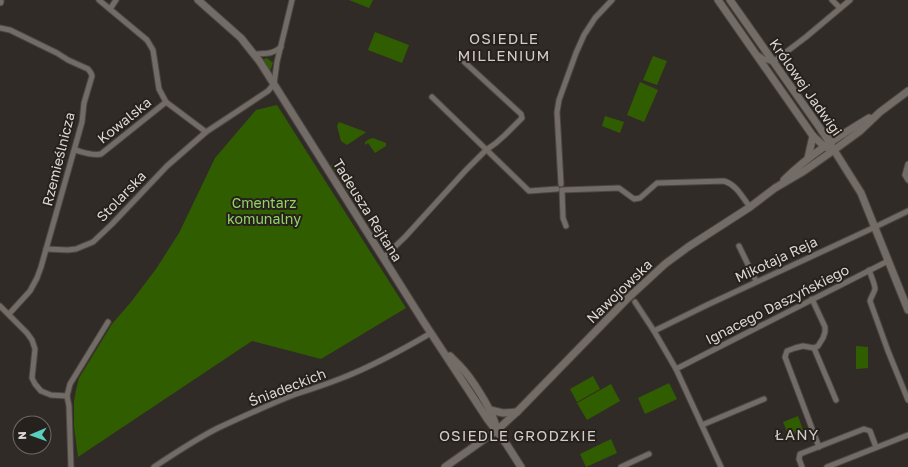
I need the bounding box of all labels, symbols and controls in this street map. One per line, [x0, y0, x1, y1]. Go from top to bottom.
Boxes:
district label: OSIEDLE MILLENIUM [458, 29, 550, 64]
street label: Królowej Jadwigi [766, 35, 846, 139]
street label: Kowalska [94, 93, 154, 147]
street label: Rzemieślnicza [38, 110, 78, 208]
street label: Tadeusza Rejtana [330, 156, 406, 264]
street label: Stolarska [93, 167, 149, 225]
park label: Cmentarz komunalny [227, 194, 301, 227]
street label: Mikołaja Reja [732, 232, 820, 286]
street label: Nawojowska [583, 256, 655, 326]
street label: Ignacego Daszyńskiego [702, 260, 852, 348]
street label: Śniadeckich [246, 364, 328, 410]
north arrow [12, 415, 52, 455]
district label: ŁANY [775, 425, 819, 443]
district label: OSIEDLE GRODZKIE [439, 426, 597, 444]
text: N [15, 431, 28, 440]

